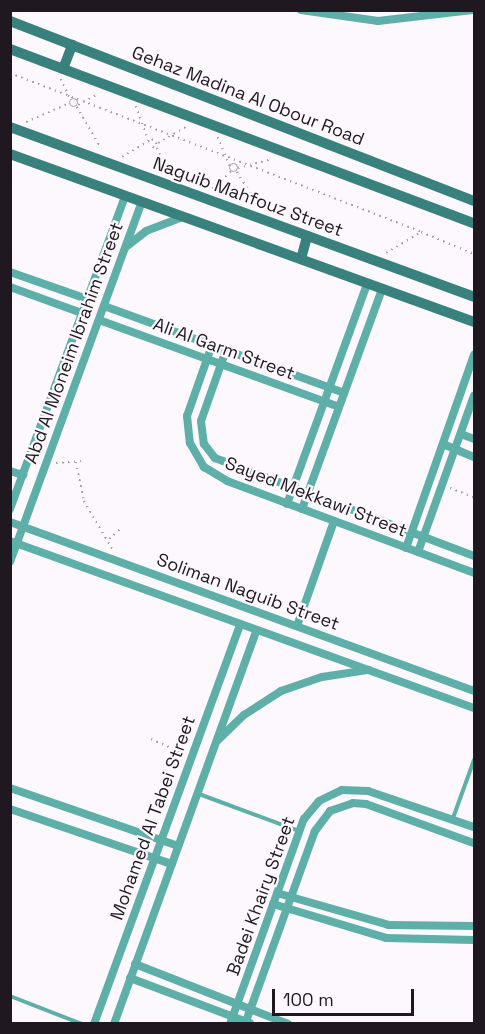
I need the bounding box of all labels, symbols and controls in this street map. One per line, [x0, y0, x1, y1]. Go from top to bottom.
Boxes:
street label: Gehaz Madina Al Obour Road [129, 42, 367, 150]
street label: Naguib Mahfouz Street [150, 153, 346, 241]
street label: Abd Al Moneim Ibrahim Street [20, 219, 128, 467]
street label: Ali Al Garm Street [150, 313, 298, 385]
street label: Sayed Mekkawi Street [222, 452, 410, 542]
street label: Soliman Naguib Street [154, 549, 342, 635]
street label: Mohamed Al Tabei Street [106, 713, 200, 923]
street label: Badei Khairy Street [222, 814, 300, 978]
scale bar [275, 977, 418, 1015]
text: 100 m [283, 988, 334, 1011]

